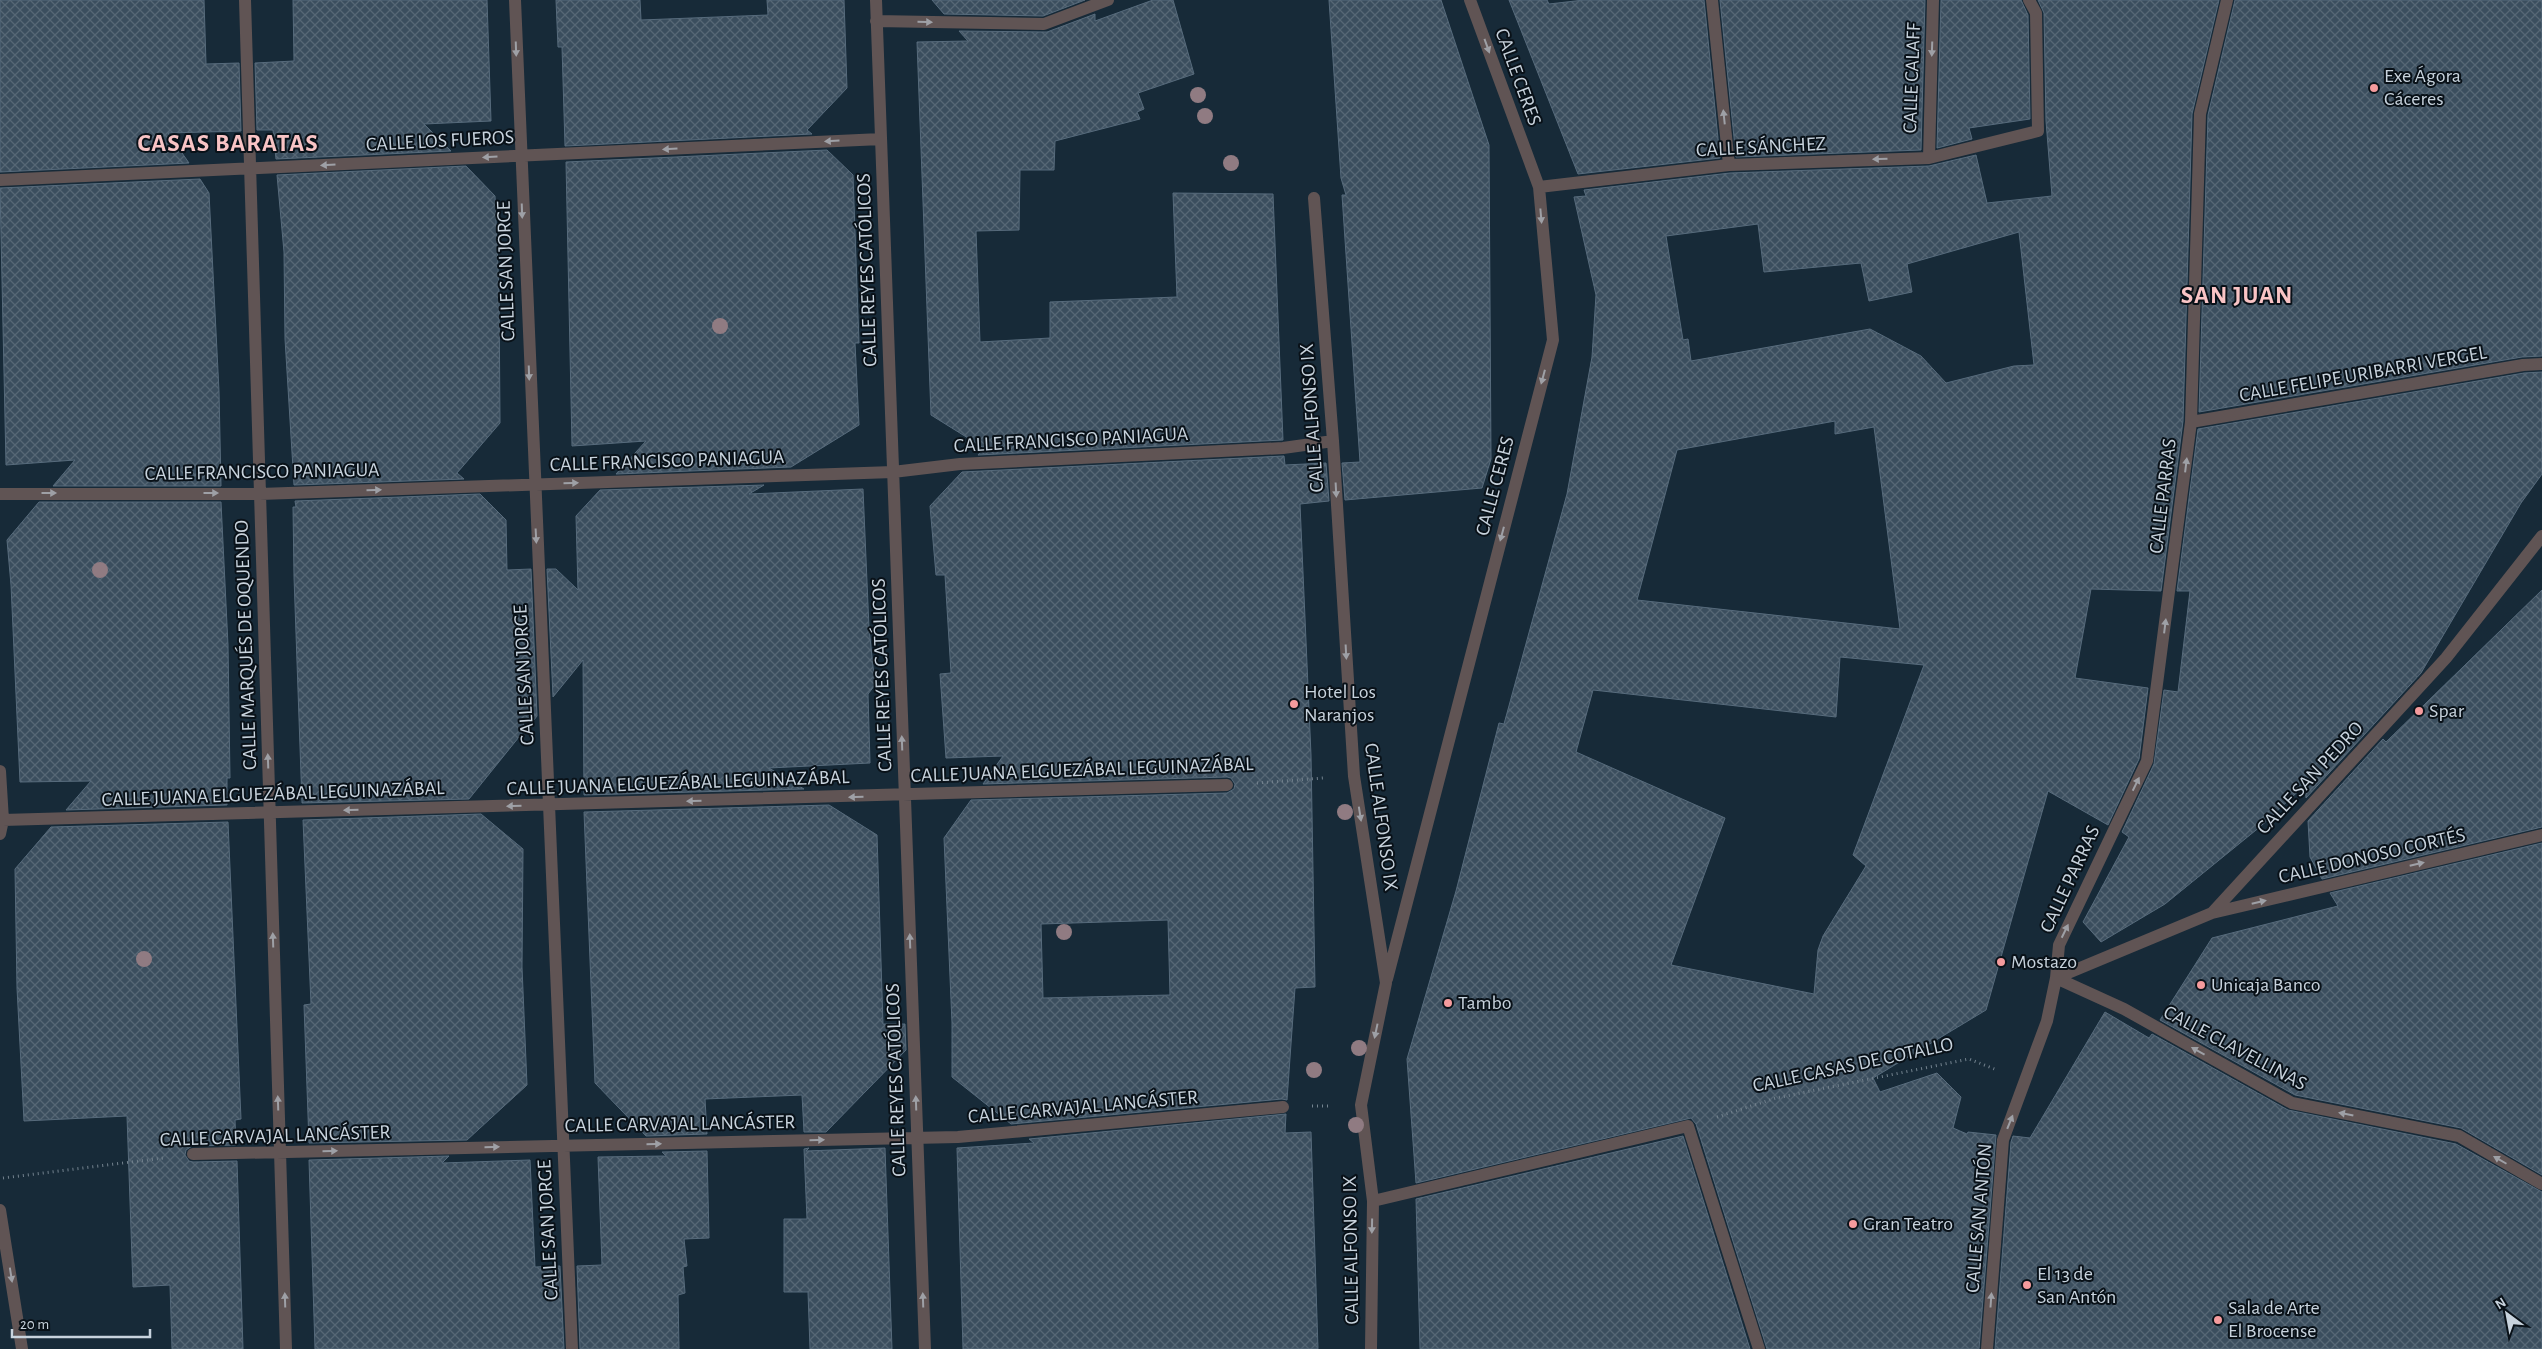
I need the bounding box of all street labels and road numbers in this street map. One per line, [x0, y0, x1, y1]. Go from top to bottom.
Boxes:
street label: CALLE CALAFF [1900, 22, 1924, 134]
street label: CALLE CERES [1491, 26, 1545, 128]
street label: CALLE LOS FUEROS [365, 127, 515, 155]
street label: CALLE SÁNCHEZ [1695, 133, 1827, 160]
street label: CALLE REYES CATÓLICOS [853, 173, 880, 367]
street label: CALLE SAN JORGE [494, 200, 518, 342]
street label: CALLE FELIPE URIBARRI VERGEL [2238, 342, 2489, 406]
street label: CALLE ALFONSO IX [1297, 343, 1327, 493]
street label: CALLE FRANCISCO PANIAGUA [953, 424, 1189, 456]
street label: CALLE CERES [1472, 434, 1518, 538]
street label: CALLE PARRAS [2146, 437, 2180, 555]
street label: CALLE FRANCISCO PANIAGUA [549, 447, 785, 475]
street label: CALLE FRANCISCO PANIAGUA [144, 460, 380, 484]
street label: CALLE MARQUÉS DE OQUENDO [231, 520, 260, 770]
street label: CALLE REYES CATÓLICOS [868, 578, 895, 772]
street label: CALLE SAN JORGE [510, 604, 538, 746]
street label: CALLE SAN PEDRO [2253, 718, 2367, 838]
street label: CALLE ALFONSO IX [1361, 742, 1401, 892]
street label: CALLE JUANA ELGUEZÁBAL LEGUINAZÁBAL [910, 753, 1254, 786]
street label: CALLE JUANA ELGUEZÁBAL LEGUINAZÁBAL [506, 766, 850, 799]
street label: CALLE JUANA ELGUEZÁBAL LEGUINAZÁBAL [101, 777, 445, 810]
street label: CALLE PARRAS [2036, 822, 2104, 936]
street label: CALLE DONOSO CORTÉS [2276, 824, 2467, 887]
street label: CALLE REYES CATÓLICOS [882, 983, 909, 1177]
street label: CALLE CLAVELLINAS [2160, 1002, 2310, 1094]
street label: CALLE CASAS DE COTALLO [1751, 1034, 1955, 1096]
street label: CALLE CARVAJAL LANCÁSTER [967, 1086, 1199, 1127]
street label: CALLE CARVAJAL LANCÁSTER [564, 1111, 796, 1136]
street label: CALLE CARVAJAL LANCÁSTER [159, 1121, 391, 1150]
street label: CALLE SAN ANTÓN [1962, 1142, 1995, 1293]
street label: CALLE SAN JORGE [534, 1159, 562, 1301]
street label: CALLE ALFONSO IX [1340, 1175, 1362, 1325]

